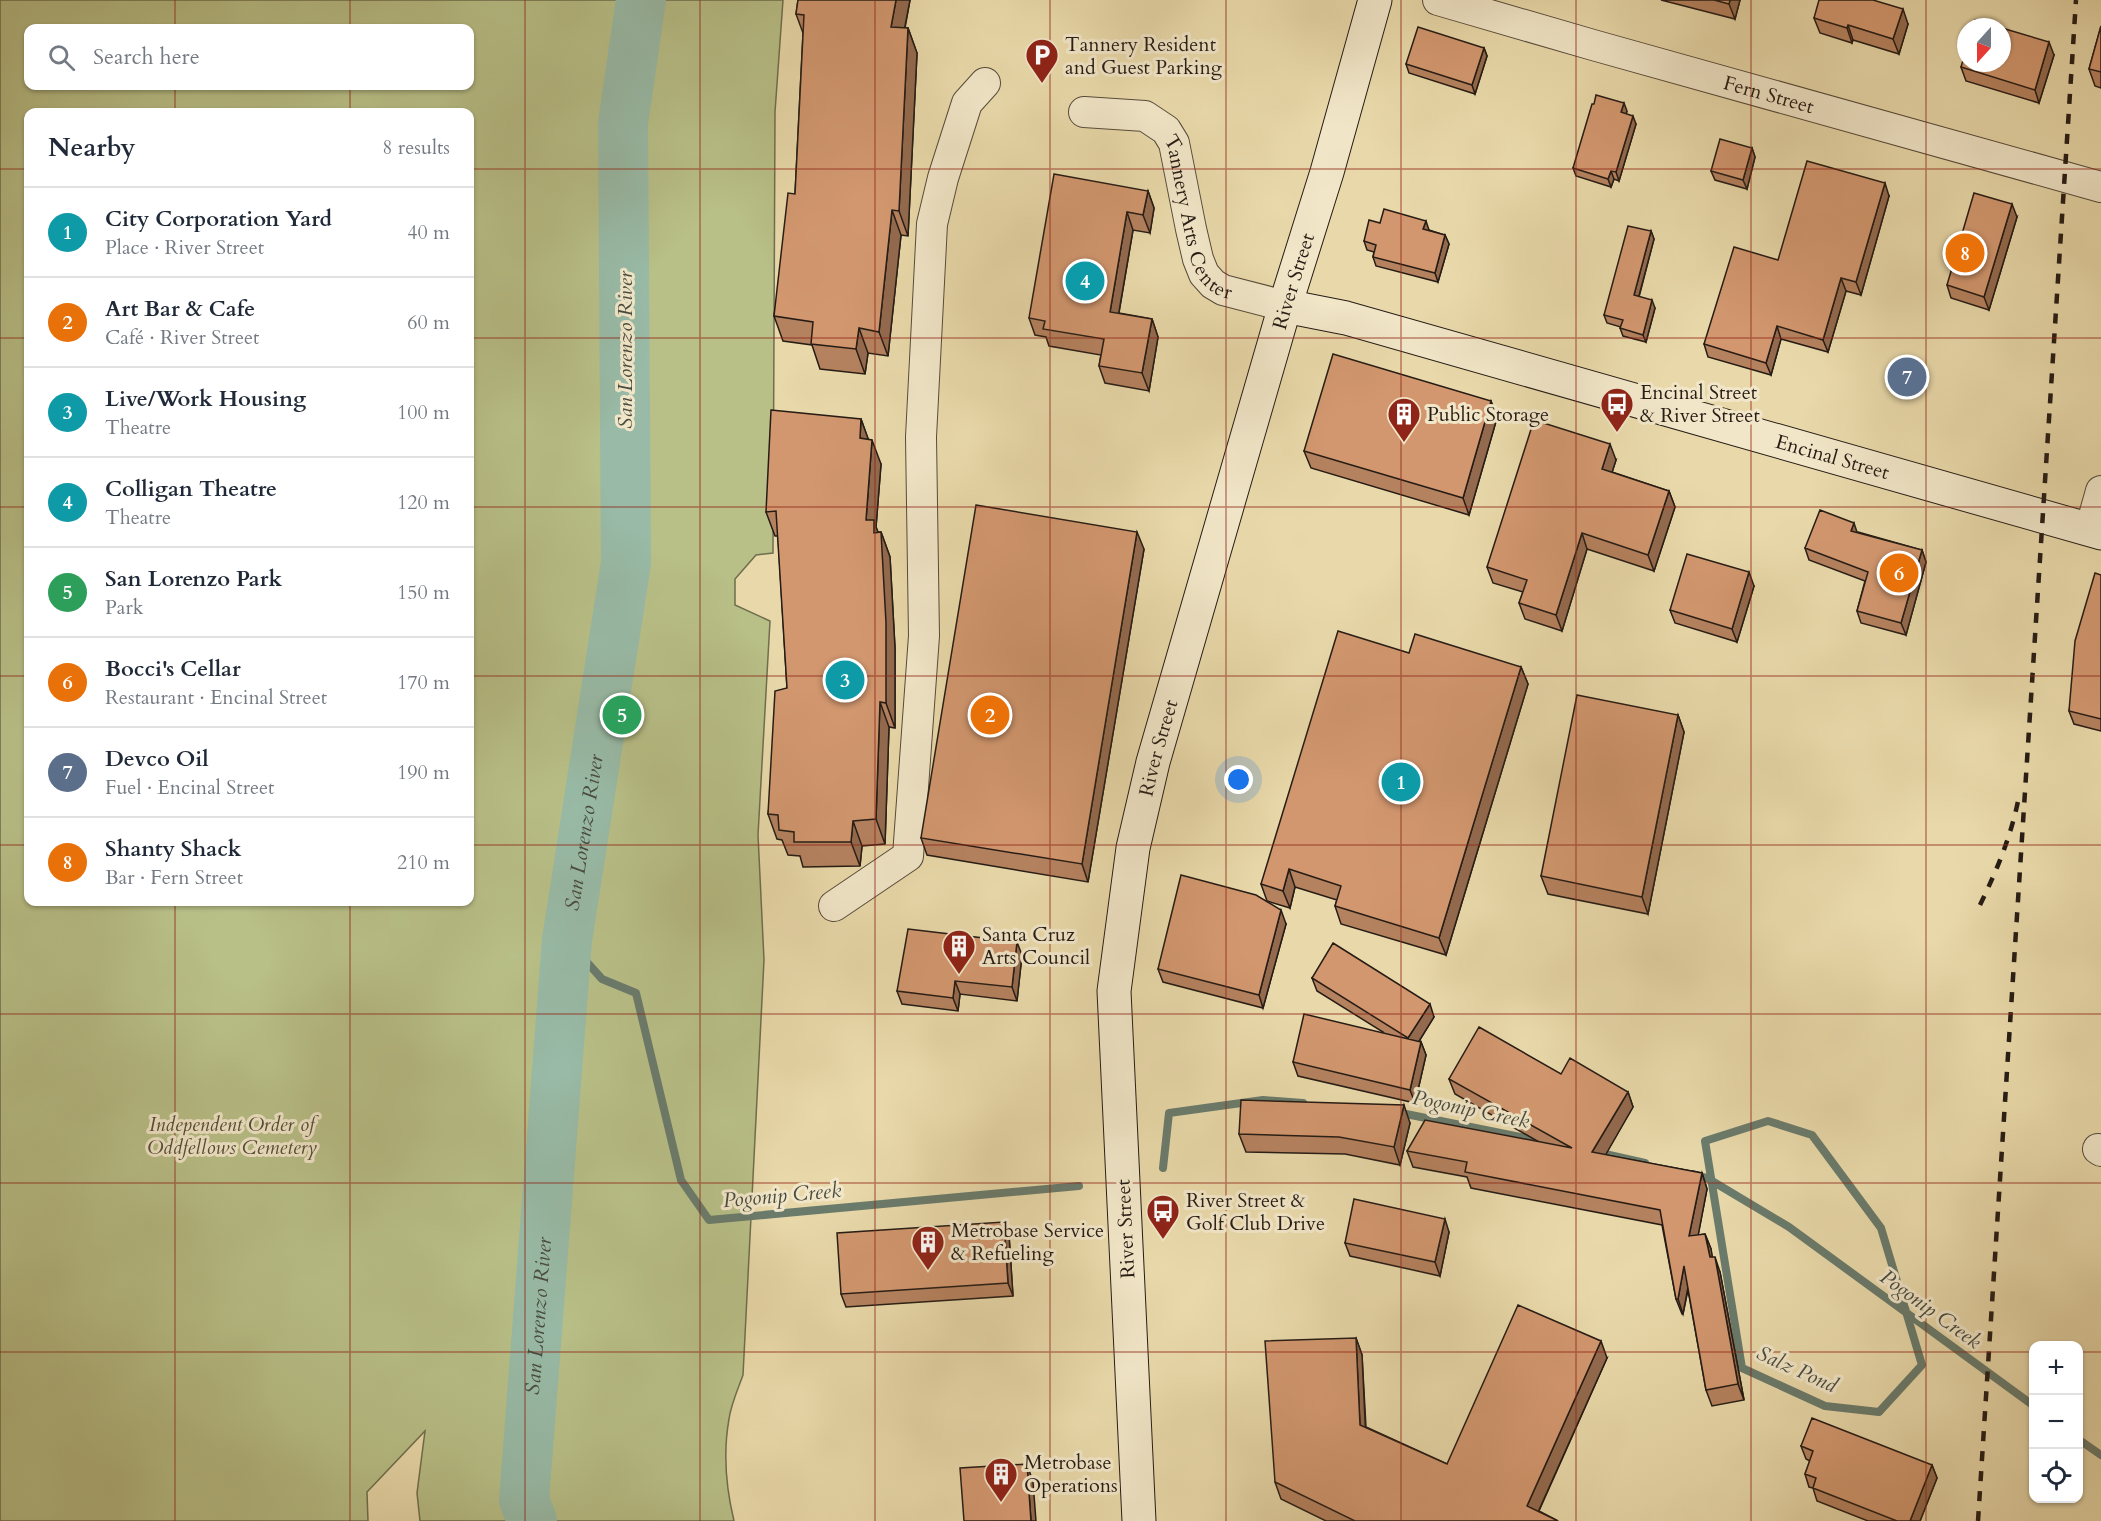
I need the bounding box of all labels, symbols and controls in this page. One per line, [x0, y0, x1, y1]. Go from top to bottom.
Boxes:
north arrow [1957, 18, 2011, 72]
search box [24, 24, 474, 90]
place label: Tannery Resident and Guest Parking [1065, 31, 1223, 81]
parking icon: Tannery Resident and Guest Parking [1024, 37, 1060, 84]
icon: search [45, 41, 78, 74]
text: Search here [93, 42, 200, 72]
street label: Fern Street [1720, 69, 1818, 120]
street label: Tannery Arts Center [1158, 129, 1236, 306]
text: Nearby [48, 130, 136, 165]
text: 8 results [382, 134, 450, 161]
text: City Corporation Yard [105, 204, 332, 234]
text: 1 [62, 219, 73, 246]
text: 40 m [407, 219, 450, 246]
street label: River Street [1266, 229, 1321, 333]
pin: 8 [1946, 230, 1984, 276]
text: Place · River Street [105, 234, 264, 261]
pin: 4 [1066, 258, 1104, 304]
water label: San Lorenzo River [611, 270, 640, 429]
text: Art Bar & Cafe [105, 294, 255, 324]
text: 2 [62, 309, 73, 336]
text: 60 m [407, 309, 450, 336]
text: Café · River Street [105, 324, 259, 351]
pin: 7 [1888, 354, 1926, 400]
place label: Encinal Street & River Street [1640, 379, 1760, 429]
text: Live/Work Housing [105, 384, 306, 414]
bus stop icon: Encinal Street & River Street [1599, 386, 1635, 433]
building icon: Public Storage [1386, 396, 1422, 443]
text: 3 [62, 399, 73, 426]
text: 100 m [397, 399, 450, 426]
place label: Public Storage [1427, 401, 1549, 428]
text: Theatre [105, 414, 171, 441]
street label: Encinal Street [1772, 428, 1893, 486]
text: Colligan Theatre [105, 474, 277, 504]
text: 4 [62, 489, 73, 516]
text: 120 m [397, 489, 450, 516]
text: Theatre [105, 504, 171, 531]
pin: 6 [1880, 550, 1918, 596]
text: San Lorenzo Park [105, 564, 282, 594]
text: 5 [62, 579, 73, 606]
text: 150 m [397, 579, 450, 606]
text: Park [105, 594, 143, 621]
text: Bocci's Cellar [105, 654, 241, 684]
pin: 3 [826, 658, 864, 702]
text: 6 [62, 669, 73, 696]
text: 170 m [397, 669, 450, 696]
text: Restaurant · Encinal Street [105, 684, 327, 711]
pin: 5 [602, 692, 642, 738]
pin: 2 [970, 692, 1010, 738]
street label: River Street [1132, 696, 1185, 799]
text: Devco Oil [105, 744, 209, 774]
water label: San Lorenzo River [558, 751, 611, 913]
text: 7 [62, 759, 73, 786]
text: 190 m [397, 759, 450, 786]
pin: 1 [1382, 760, 1420, 804]
your location [1224, 765, 1253, 794]
text: Fuel · Encinal Street [105, 774, 274, 801]
text: Shanty Shack [105, 834, 242, 864]
text: 8 [62, 849, 73, 876]
text: 210 m [397, 849, 450, 876]
text: Bar · Fern Street [105, 864, 243, 891]
place label: Santa Cruz Arts Council [982, 921, 1090, 971]
building icon: Santa Cruz Arts Council [941, 928, 977, 975]
water label: Pogonip Creek [1410, 1083, 1533, 1136]
park label: Independent Order of Oddfellows Cemetery [147, 1111, 319, 1161]
water label: Pogonip Creek [722, 1176, 843, 1215]
street label: River Street [1109, 1178, 1142, 1279]
place label: River Street & Golf Club Drive [1186, 1187, 1325, 1237]
bus stop icon: River Street & Golf Club Drive [1145, 1193, 1181, 1240]
place label: Metrobase Service & Refueling [951, 1217, 1104, 1267]
building icon: Metrobase Service & Refueling [910, 1224, 946, 1271]
water label: San Lorenzo River [518, 1235, 559, 1396]
water label: Pogonip Creek [1874, 1263, 1988, 1356]
water label: Salz Pond [1752, 1339, 1842, 1400]
map controls [2029, 1341, 2083, 1503]
button: + [2029, 1341, 2083, 1395]
button: − [2029, 1395, 2083, 1449]
place label: Metrobase Operations [1024, 1449, 1118, 1499]
button: locate [2029, 1449, 2083, 1503]
building icon: Metrobase Operations [983, 1456, 1019, 1503]

